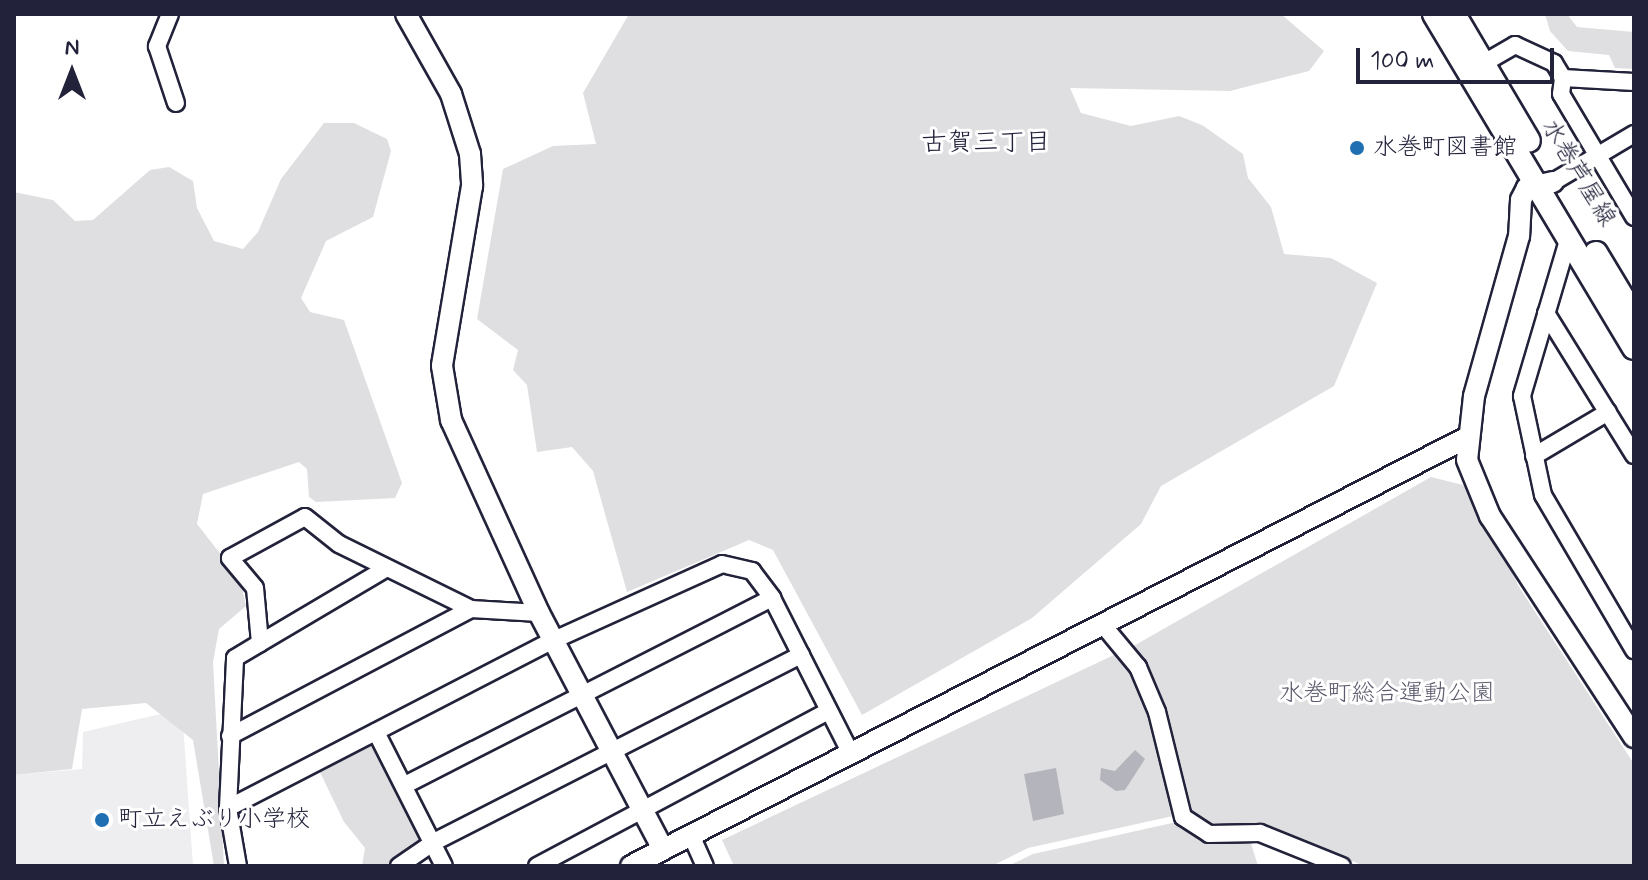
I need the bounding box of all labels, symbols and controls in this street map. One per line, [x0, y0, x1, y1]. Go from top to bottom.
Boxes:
north arrow [32, 32, 112, 112]
scale bar [1360, 32, 1558, 82]
text: N [65, 34, 79, 62]
text: 100 m [1370, 46, 1434, 77]
street label: 水巻芦屋線 [1535, 114, 1621, 232]
district label: 古賀三丁目 [921, 128, 1051, 160]
place label: 水巻町図書館 [1373, 134, 1517, 162]
marker: 水巻町図書館 [1348, 139, 1366, 157]
park label: 水巻町総合運動公園 [1279, 680, 1495, 708]
place label: 町立えぶり小学校 [118, 806, 310, 834]
marker: 町立えぶり小学校 [93, 811, 111, 829]

